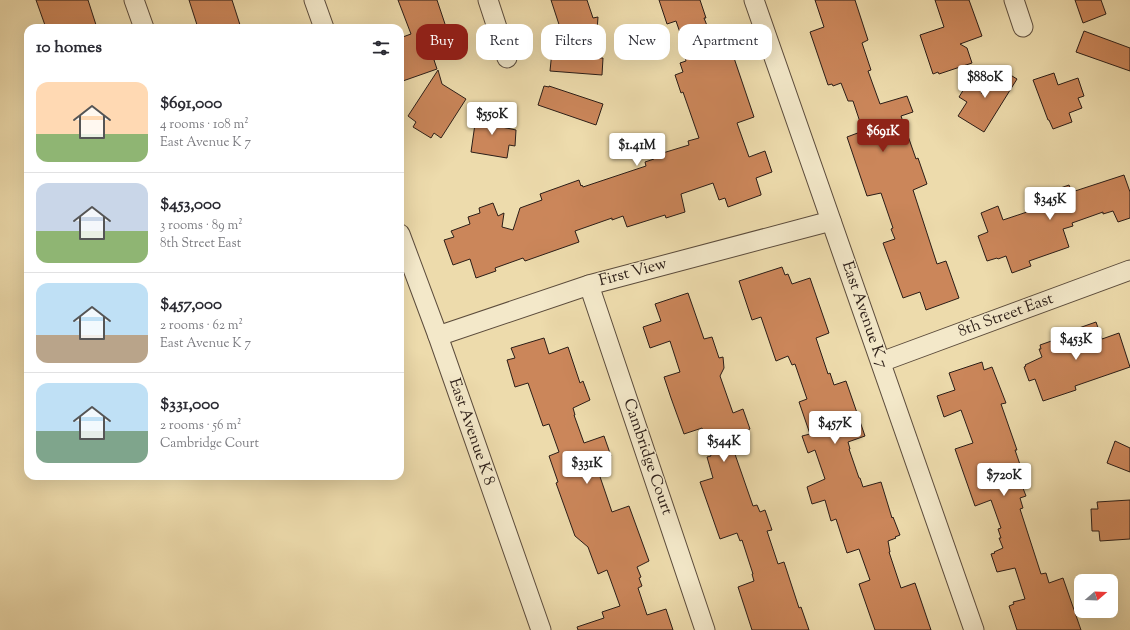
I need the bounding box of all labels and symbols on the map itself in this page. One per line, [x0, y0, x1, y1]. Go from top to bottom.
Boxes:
pin: $880K [957, 65, 1013, 99]
pin: $550K [464, 102, 520, 136]
pin: $691K [855, 119, 911, 153]
pin: $1.41M [604, 133, 670, 167]
pin: $345K [1022, 187, 1078, 221]
street label: First View [596, 253, 670, 293]
street label: East Avenue K 7 [835, 258, 893, 372]
street label: 8th Street East [955, 288, 1057, 344]
pin: $453K [1048, 327, 1104, 361]
street label: East Avenue K 8 [442, 375, 500, 489]
street label: Cambridge Court [616, 396, 678, 519]
pin: $457K [807, 411, 863, 445]
pin: $544K [696, 429, 752, 463]
pin: $331K [559, 451, 615, 485]
pin: $720K [976, 463, 1032, 497]
north arrow [1074, 574, 1118, 618]

